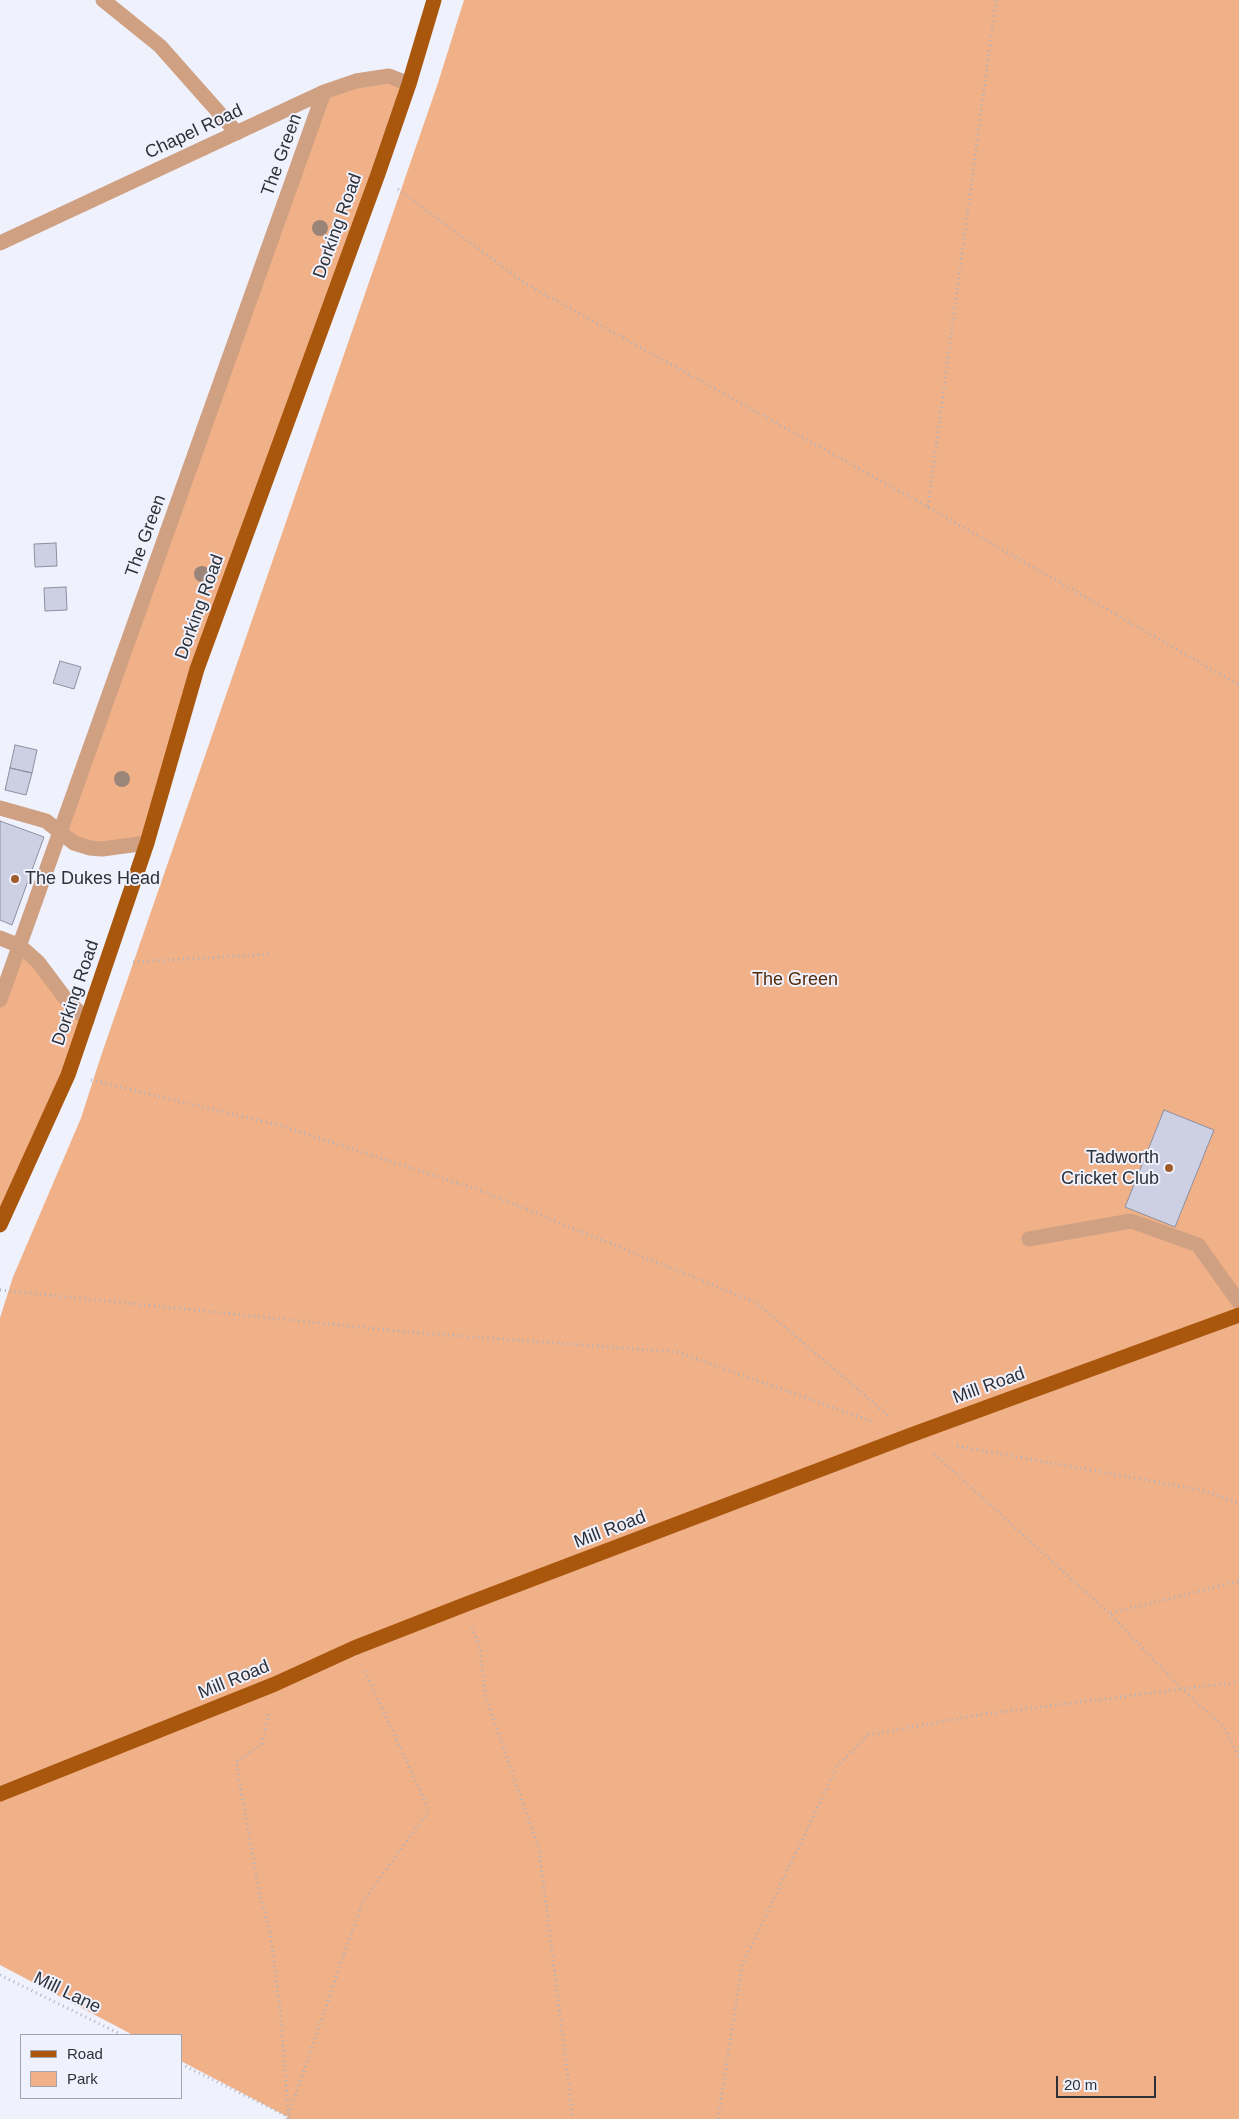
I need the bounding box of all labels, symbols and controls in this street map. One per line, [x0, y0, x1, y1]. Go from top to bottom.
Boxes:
street label: Chapel Road [142, 100, 246, 164]
street label: The Green [257, 111, 307, 199]
street label: Dorking Road [309, 171, 367, 281]
street label: The Green [121, 492, 171, 580]
street label: Dorking Road [171, 552, 229, 662]
place label: The Dukes Head [25, 868, 160, 890]
marker: The Dukes Head [9, 873, 21, 885]
street label: Dorking Road [48, 937, 104, 1049]
park label: The Green [752, 969, 838, 991]
place label: Tadworth Cricket Club [1061, 1147, 1159, 1190]
marker: Tadworth Cricket Club [1163, 1162, 1175, 1174]
street label: Mill Road [950, 1363, 1028, 1409]
street label: Mill Road [571, 1506, 649, 1554]
street label: Mill Road [195, 1656, 273, 1704]
street label: Mill Lane [30, 1968, 104, 2018]
legend [20, 2034, 182, 2099]
text: Road [67, 2045, 103, 2062]
scale bar [1059, 2066, 1159, 2098]
text: Park [67, 2070, 98, 2087]
text: 20 m [1064, 2076, 1097, 2093]

